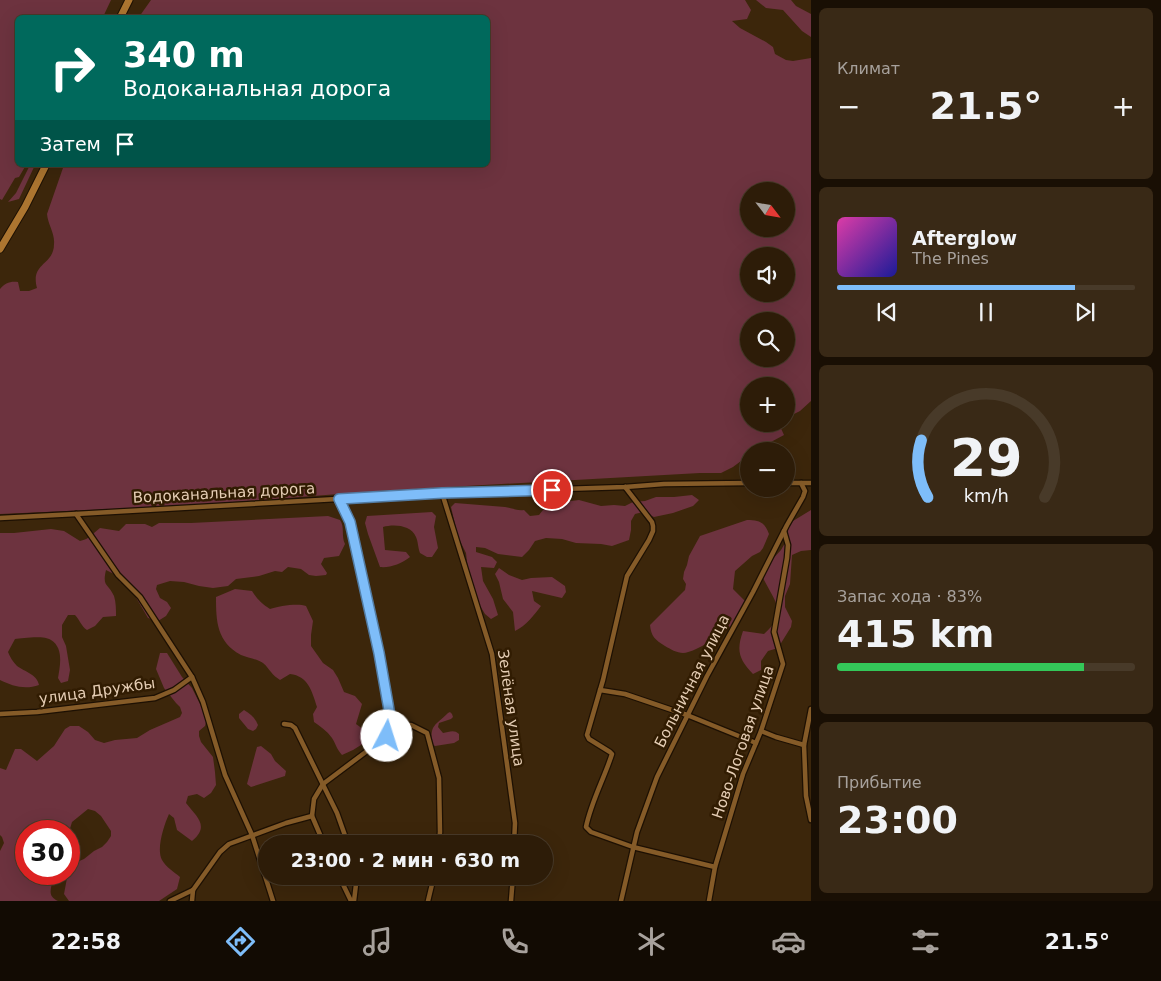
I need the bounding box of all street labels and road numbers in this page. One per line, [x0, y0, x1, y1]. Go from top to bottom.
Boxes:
street label: Водоканальная дорога [132, 479, 316, 507]
street label: Больничная улица [651, 612, 733, 750]
street label: Зелёная улица [494, 648, 528, 768]
street label: Ново-Логовая улица [708, 663, 778, 821]
street label: улица Дружбы [38, 674, 156, 708]

